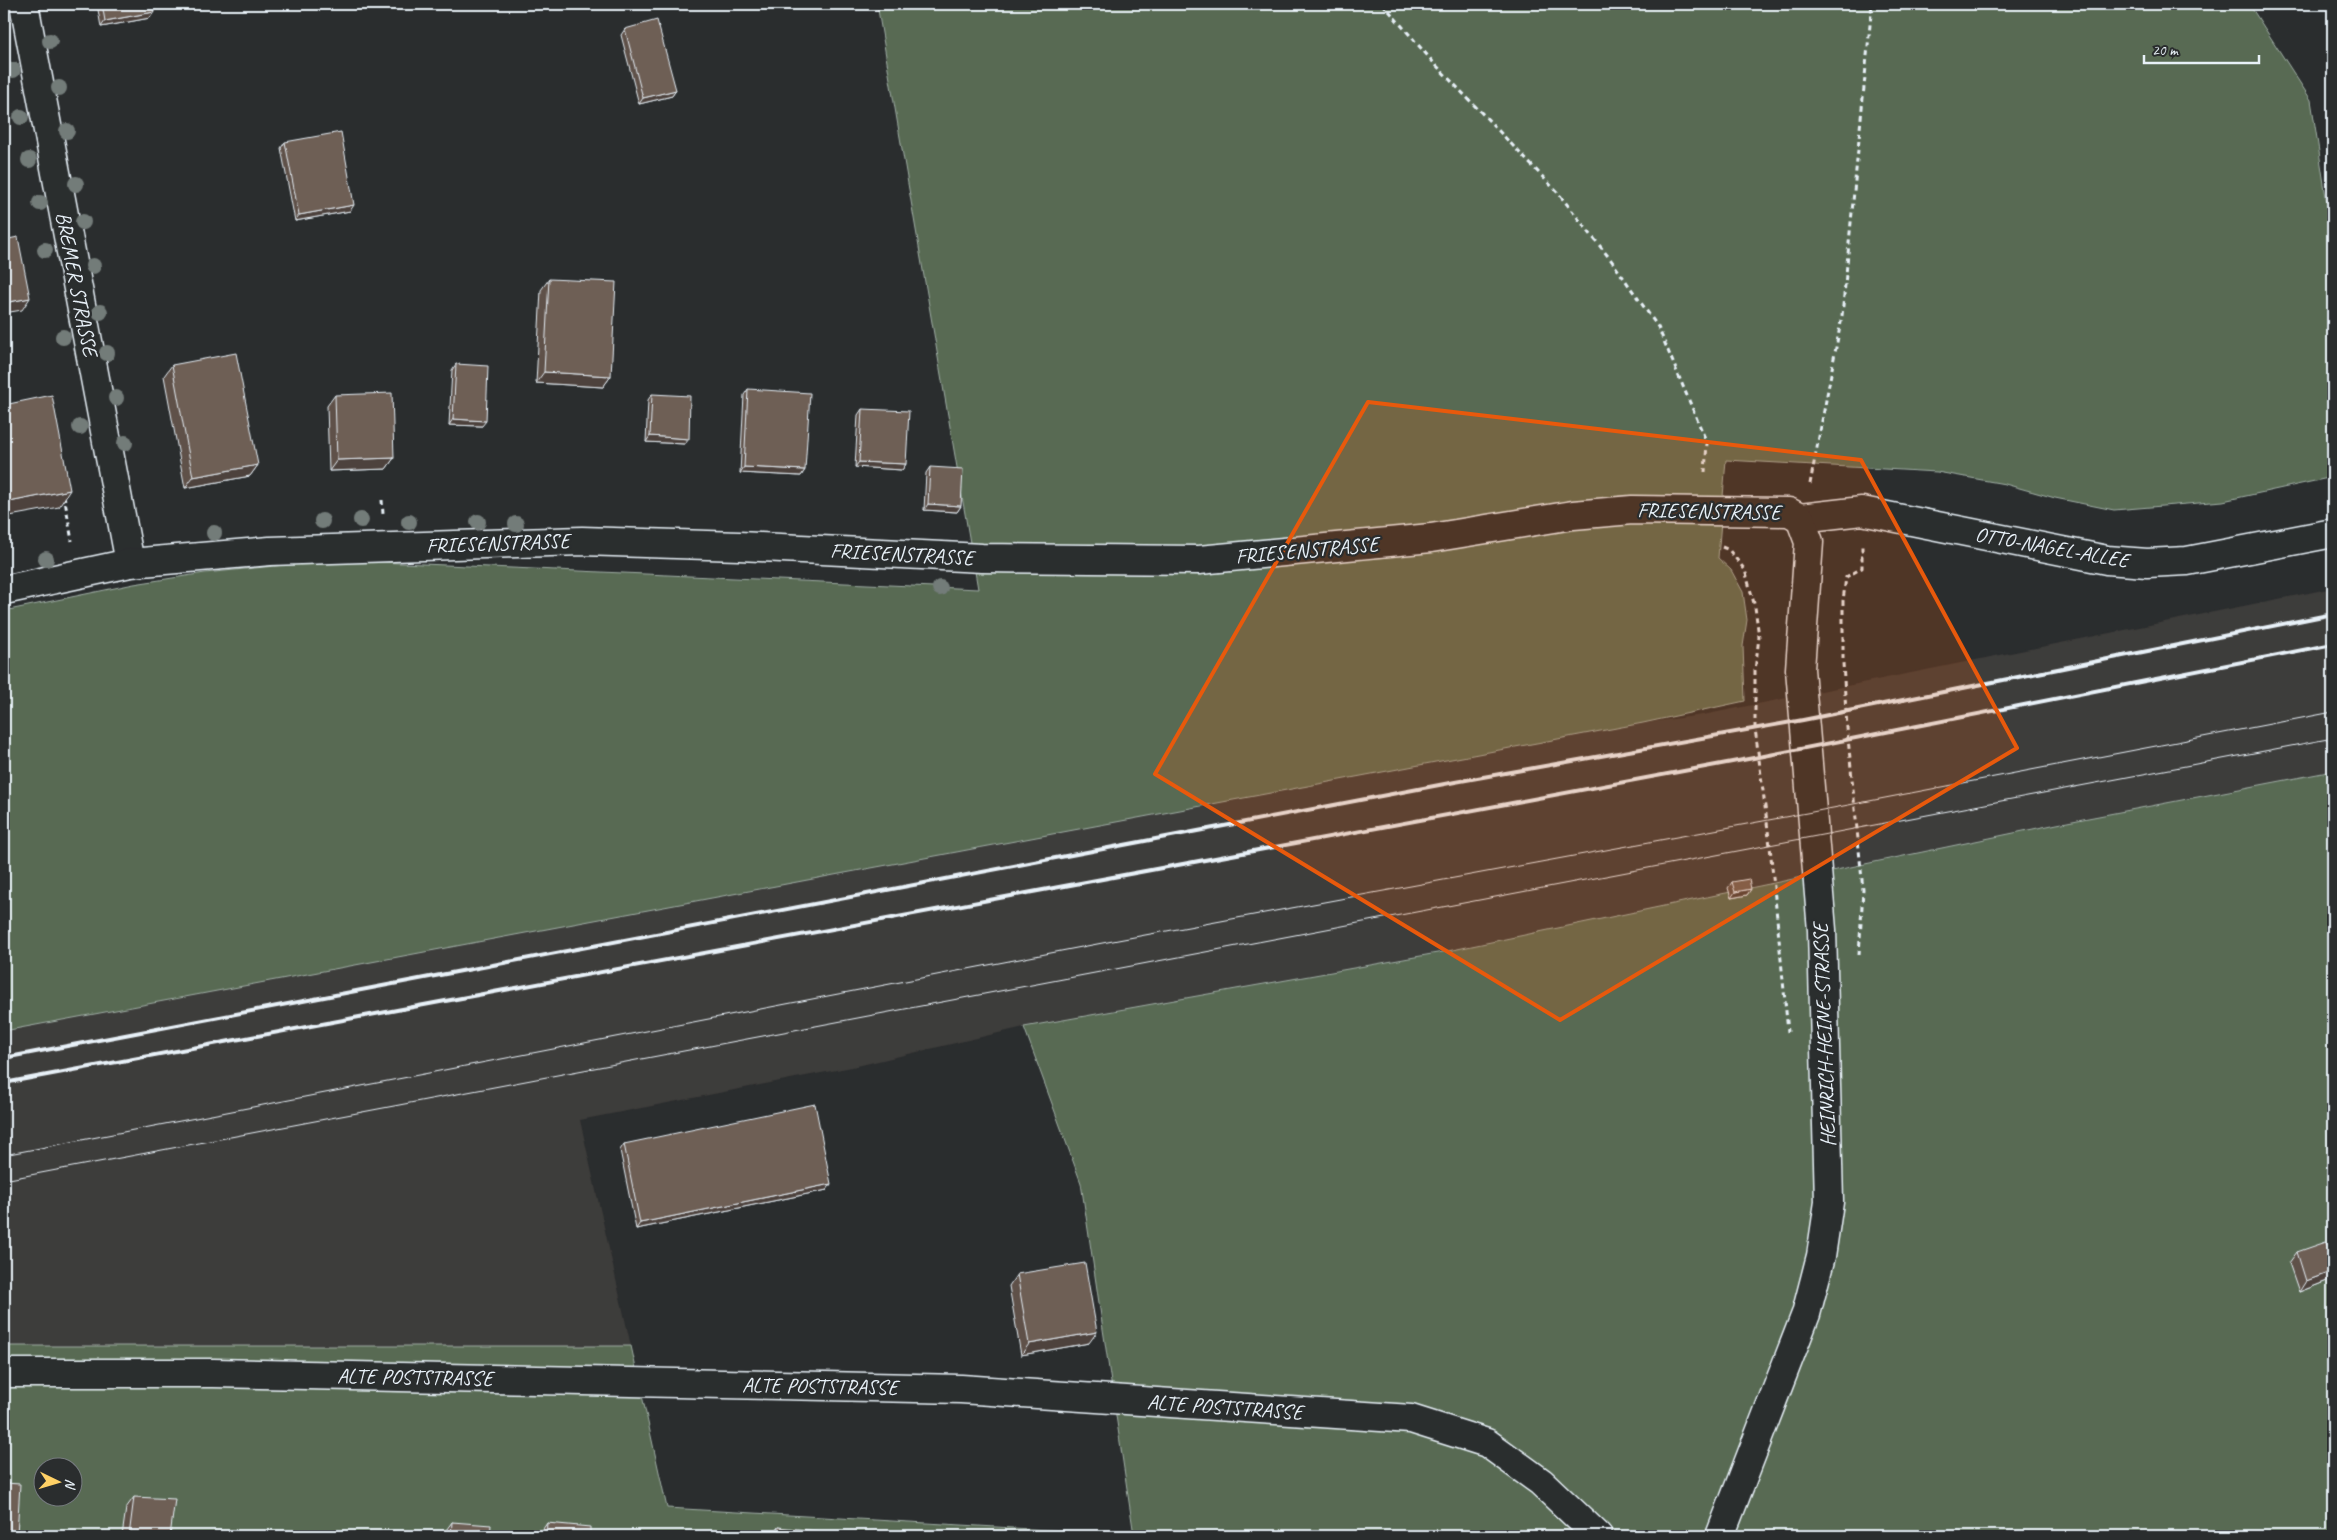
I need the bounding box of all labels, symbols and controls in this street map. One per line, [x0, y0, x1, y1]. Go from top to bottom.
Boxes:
scale bar [2144, 32, 2260, 64]
text: 20 m [2152, 41, 2179, 60]
street label: BREMER STRASSE [50, 210, 104, 361]
street label: FRIESENSTRASSE [1637, 497, 1783, 525]
street label: OTTO-NAGEL-ALLEE [1973, 521, 2133, 574]
street label: FRIESENSTRASSE [426, 527, 573, 558]
street label: FRIESENSTRASSE [1234, 531, 1382, 569]
street label: FRIESENSTRASSE [830, 537, 977, 571]
street label: HEINRICH-HEINE-STRASSE [1807, 920, 1841, 1147]
street label: ALTE POSTSTRASSE [337, 1363, 496, 1391]
street label: ALTE POSTSTRASSE [742, 1372, 901, 1400]
street label: ALTE POSTSTRASSE [1146, 1389, 1306, 1426]
north arrow [32, 1458, 82, 1508]
text: N [61, 1478, 79, 1490]

